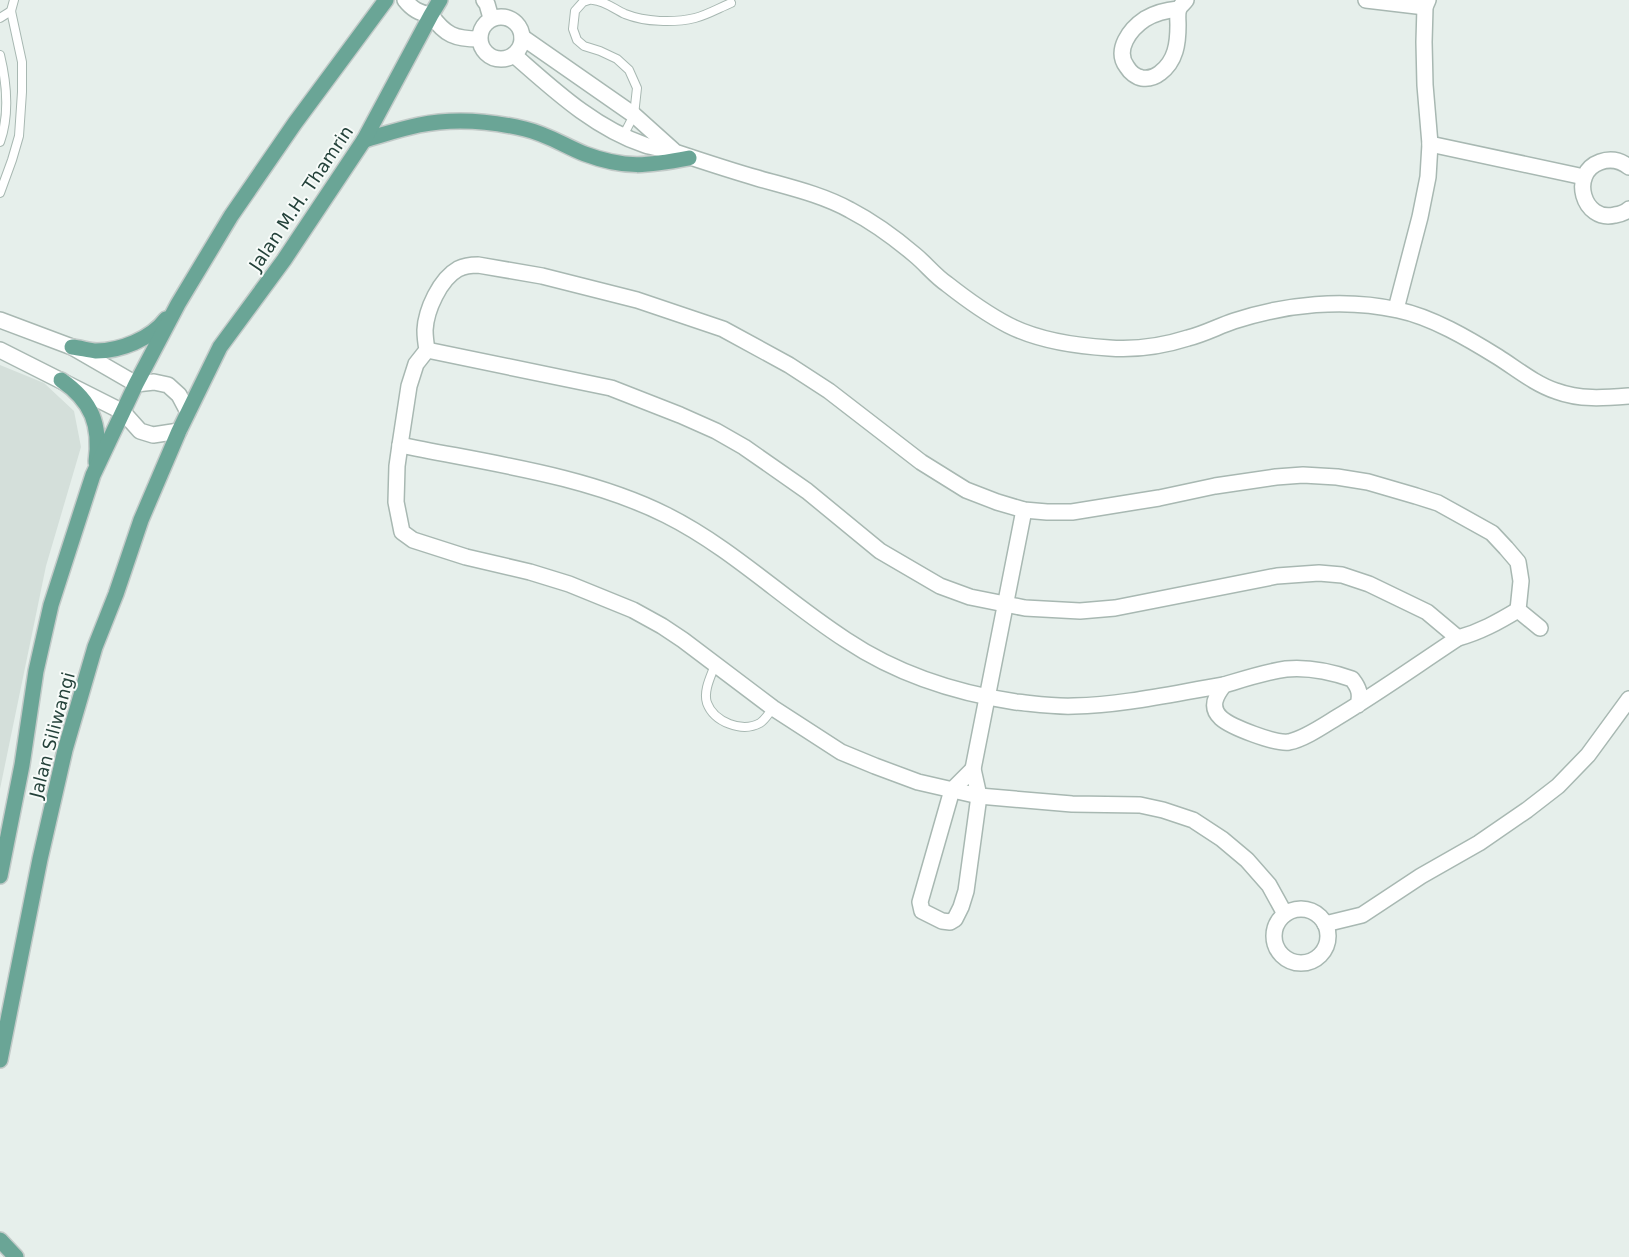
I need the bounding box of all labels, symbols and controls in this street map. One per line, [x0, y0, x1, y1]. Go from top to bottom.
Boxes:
street label: Jalan M.H. Thamrin [244, 122, 357, 275]
street label: Jalan Siliwangi [25, 670, 79, 801]

